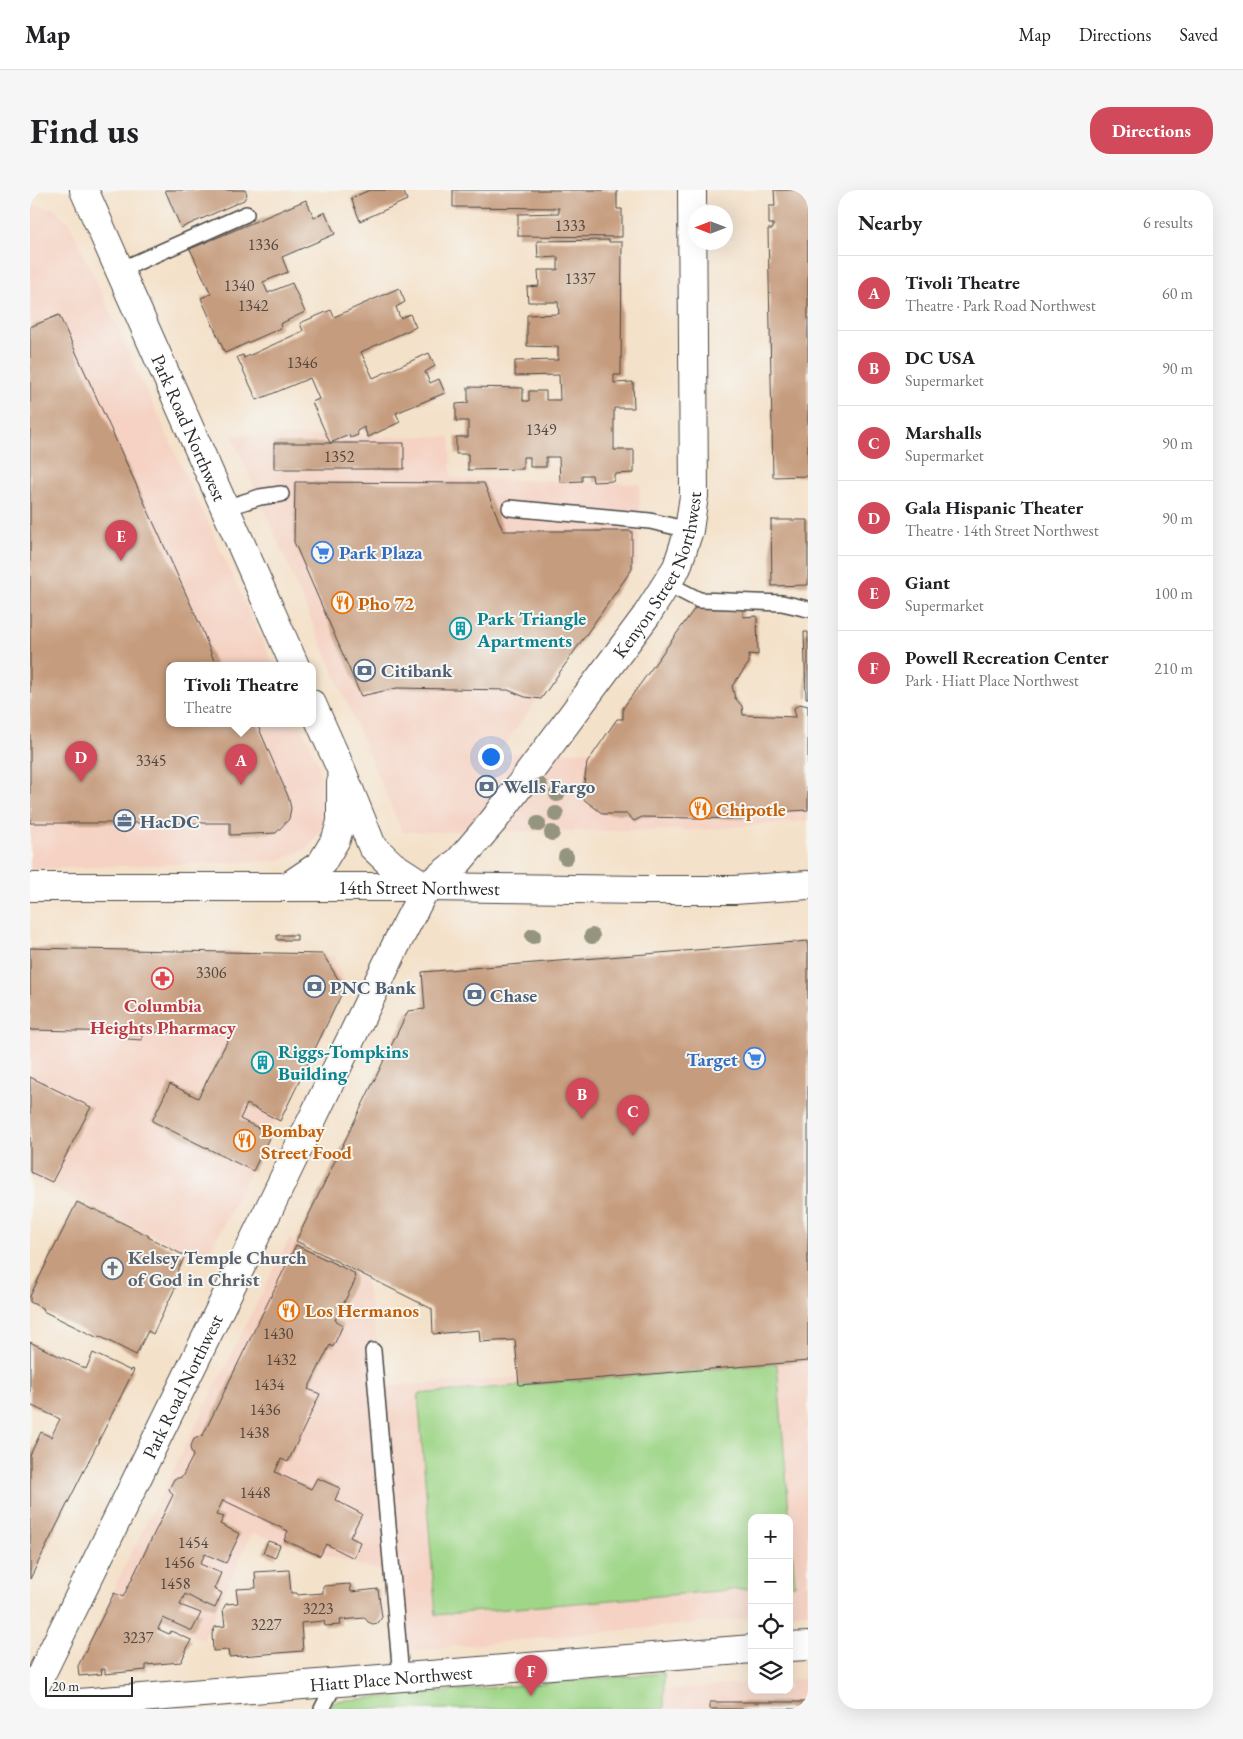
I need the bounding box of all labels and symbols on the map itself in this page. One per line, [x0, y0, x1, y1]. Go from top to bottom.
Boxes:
north arrow [688, 205, 733, 250]
house number: 1333 [555, 215, 586, 236]
house number: 1336 [248, 234, 279, 255]
house number: 1337 [565, 268, 596, 289]
house number: 1340 [224, 275, 255, 296]
house number: 1342 [238, 295, 269, 316]
street label: Park Road Northwest [145, 351, 232, 505]
house number: 1346 [287, 352, 318, 373]
house number: 1349 [526, 419, 557, 440]
house number: 1352 [324, 446, 355, 467]
street label: Kenyon Street Northwest [607, 492, 707, 663]
pin: E [105, 520, 137, 561]
supermarket icon: Park Plaza [311, 540, 335, 564]
place label: Park Plaza [339, 540, 423, 565]
restaurant icon: Pho 72 [330, 591, 354, 615]
place label: Pho 72 [358, 591, 414, 616]
place label: Park Triangle Apartments [476, 606, 586, 653]
building icon: Park Triangle Apartments [449, 617, 473, 641]
bank icon: Citibank [353, 658, 377, 682]
place label: Citibank [381, 658, 453, 683]
pin: D [65, 741, 97, 782]
pin: A [225, 744, 257, 785]
your location [478, 744, 504, 770]
house number: 3345 [136, 750, 166, 771]
bank icon: Wells Fargo [475, 774, 499, 798]
place label: Wells Fargo [503, 774, 596, 799]
restaurant icon: Chipotle [688, 797, 712, 821]
place label: Chipotle [716, 797, 786, 822]
office icon: HacDC [112, 809, 136, 833]
place label: HacDC [140, 809, 200, 834]
street label: 14th Street Northwest [338, 875, 500, 901]
house number: 3306 [196, 962, 227, 983]
pharmacy icon: Columbia Heights Pharmacy [151, 967, 175, 991]
bank icon: PNC Bank [302, 975, 326, 999]
place label: PNC Bank [330, 975, 417, 1000]
bank icon: Chase [462, 983, 486, 1007]
place label: Chase [490, 983, 537, 1008]
place label: Columbia Heights Pharmacy [90, 993, 237, 1040]
place label: Riggs-Tompkins Building [278, 1039, 409, 1086]
place label: Target [686, 1047, 738, 1072]
supermarket icon: Target [742, 1047, 766, 1071]
building icon: Riggs-Tompkins Building [250, 1050, 274, 1074]
pin: B [566, 1078, 598, 1119]
pin: C [617, 1095, 649, 1136]
place label: Bombay Street Food [261, 1118, 353, 1165]
restaurant icon: Bombay Street Food [233, 1129, 257, 1153]
place label: Kelsey Temple Church of God in Christ [128, 1245, 307, 1292]
church icon: Kelsey Temple Church of God in Christ [100, 1256, 124, 1280]
restaurant icon: Los Hermanos [277, 1298, 301, 1322]
place label: Los Hermanos [305, 1298, 419, 1323]
street label: Park Road Northwest [137, 1310, 229, 1463]
house number: 1430 [263, 1323, 294, 1344]
house number: 1432 [266, 1349, 297, 1370]
house number: 1434 [254, 1374, 285, 1395]
house number: 1436 [250, 1399, 281, 1420]
house number: 1438 [239, 1422, 270, 1443]
house number: 1448 [240, 1482, 271, 1503]
house number: 1454 [178, 1532, 209, 1553]
house number: 1456 [164, 1552, 195, 1573]
house number: 1458 [160, 1573, 191, 1594]
house number: 3223 [303, 1598, 334, 1619]
house number: 3227 [251, 1614, 282, 1635]
house number: 3237 [123, 1627, 154, 1648]
pin: F [515, 1655, 547, 1696]
street label: Hiatt Place Northwest [309, 1659, 473, 1697]
scale bar [45, 1674, 132, 1697]

